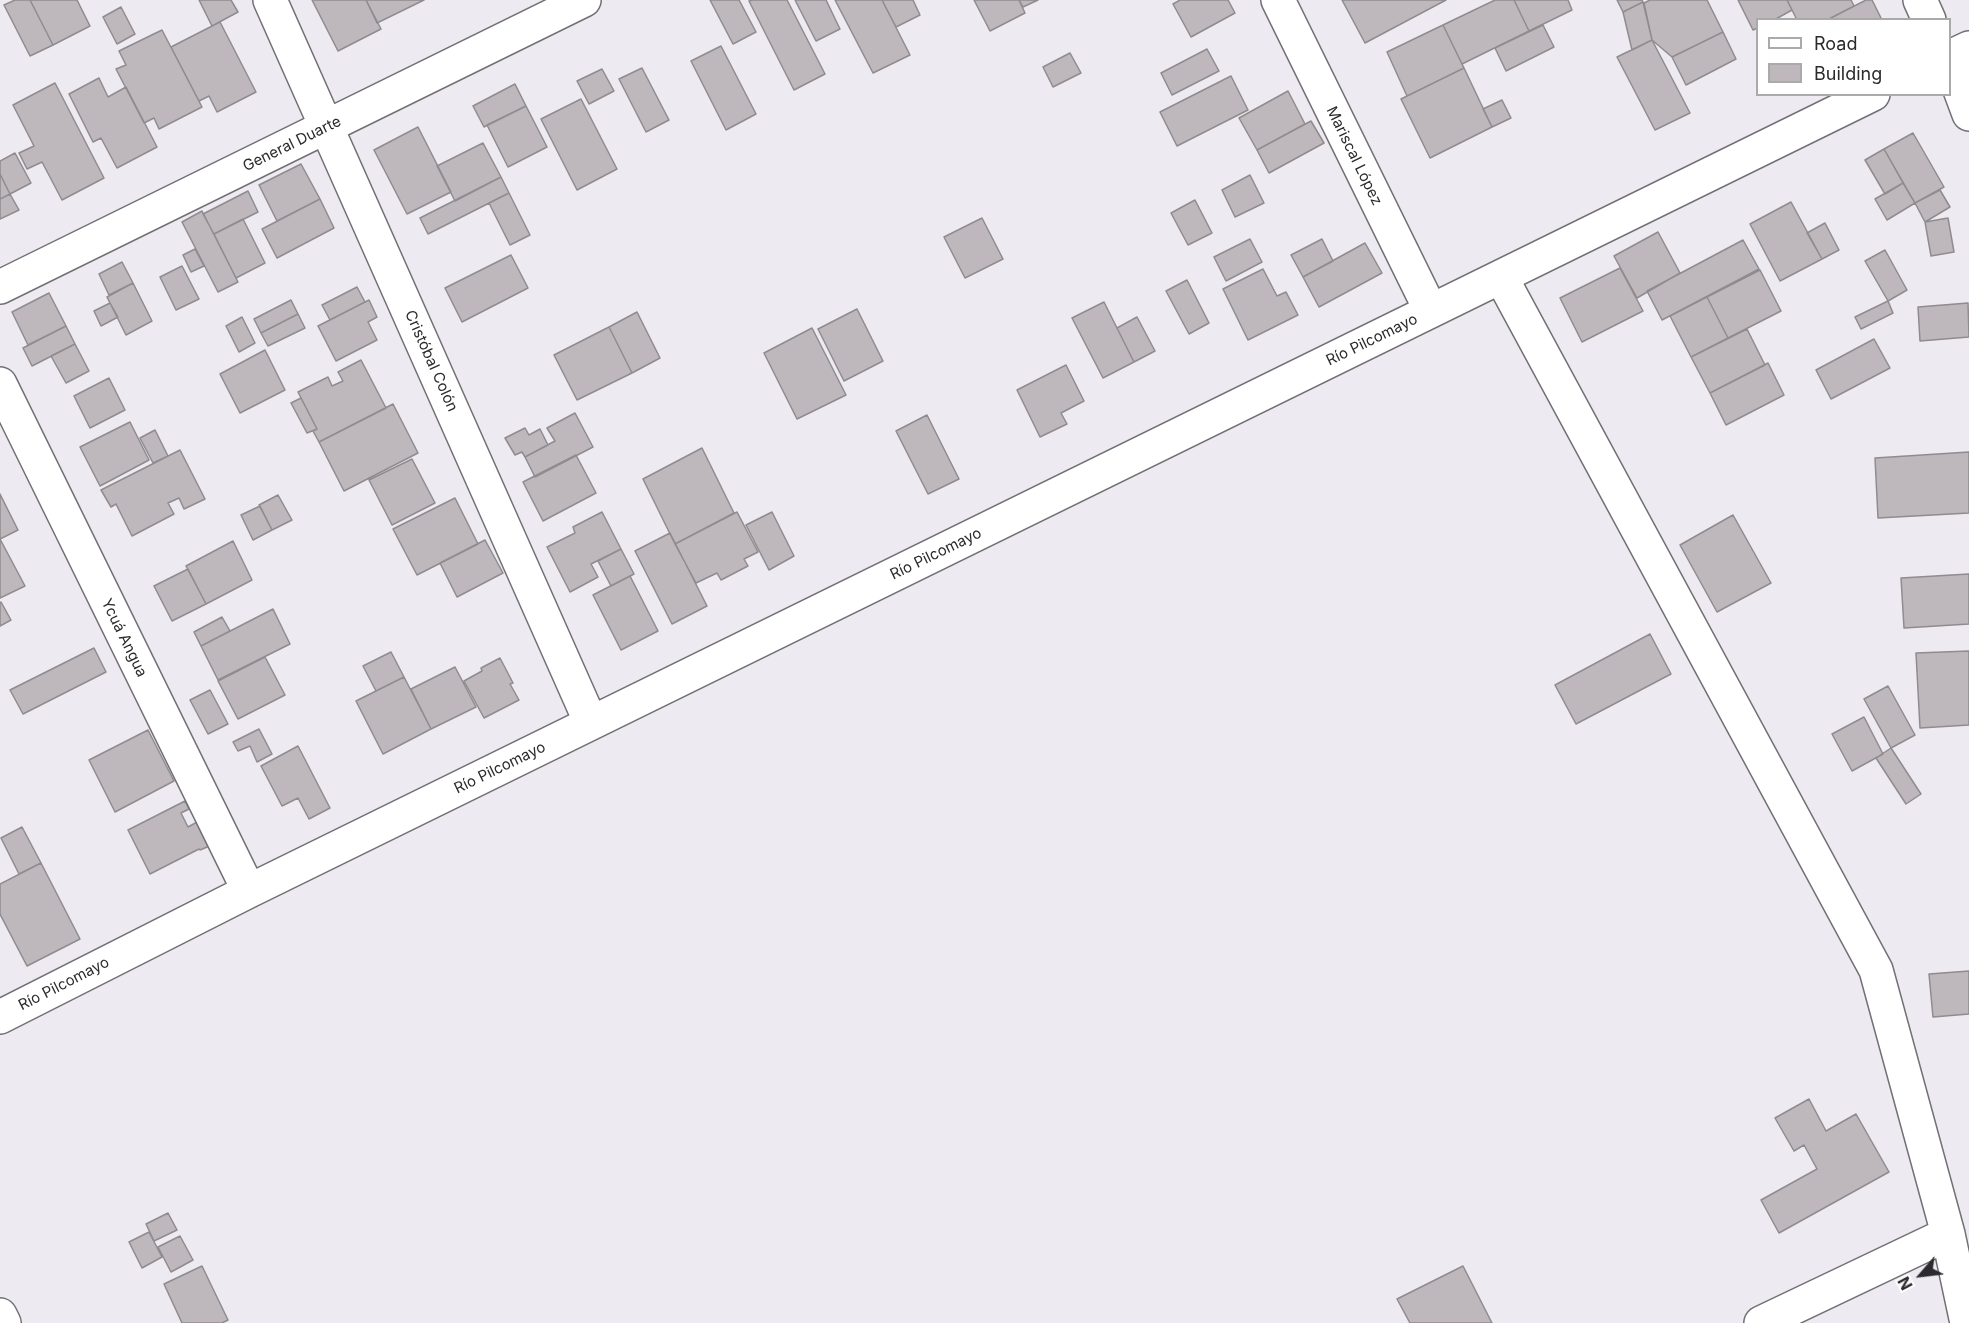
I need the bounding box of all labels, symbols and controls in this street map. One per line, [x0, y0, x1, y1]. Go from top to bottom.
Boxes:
legend [1756, 18, 1951, 96]
text: Road [1814, 33, 1857, 54]
text: Building [1814, 63, 1882, 84]
street label: Mariscal López [1322, 104, 1386, 208]
street label: General Duarte [240, 112, 344, 176]
street label: Cristóbal Colón [401, 307, 461, 415]
street label: Río Pilcomayo [1323, 310, 1421, 370]
street label: Río Pilcomayo [887, 524, 985, 584]
street label: Ycuá Angua [97, 596, 151, 680]
street label: Río Pilcomayo [451, 738, 549, 798]
street label: Río Pilcomayo [16, 953, 112, 1015]
north arrow [1891, 1245, 1951, 1305]
text: N [1893, 1273, 1917, 1294]

